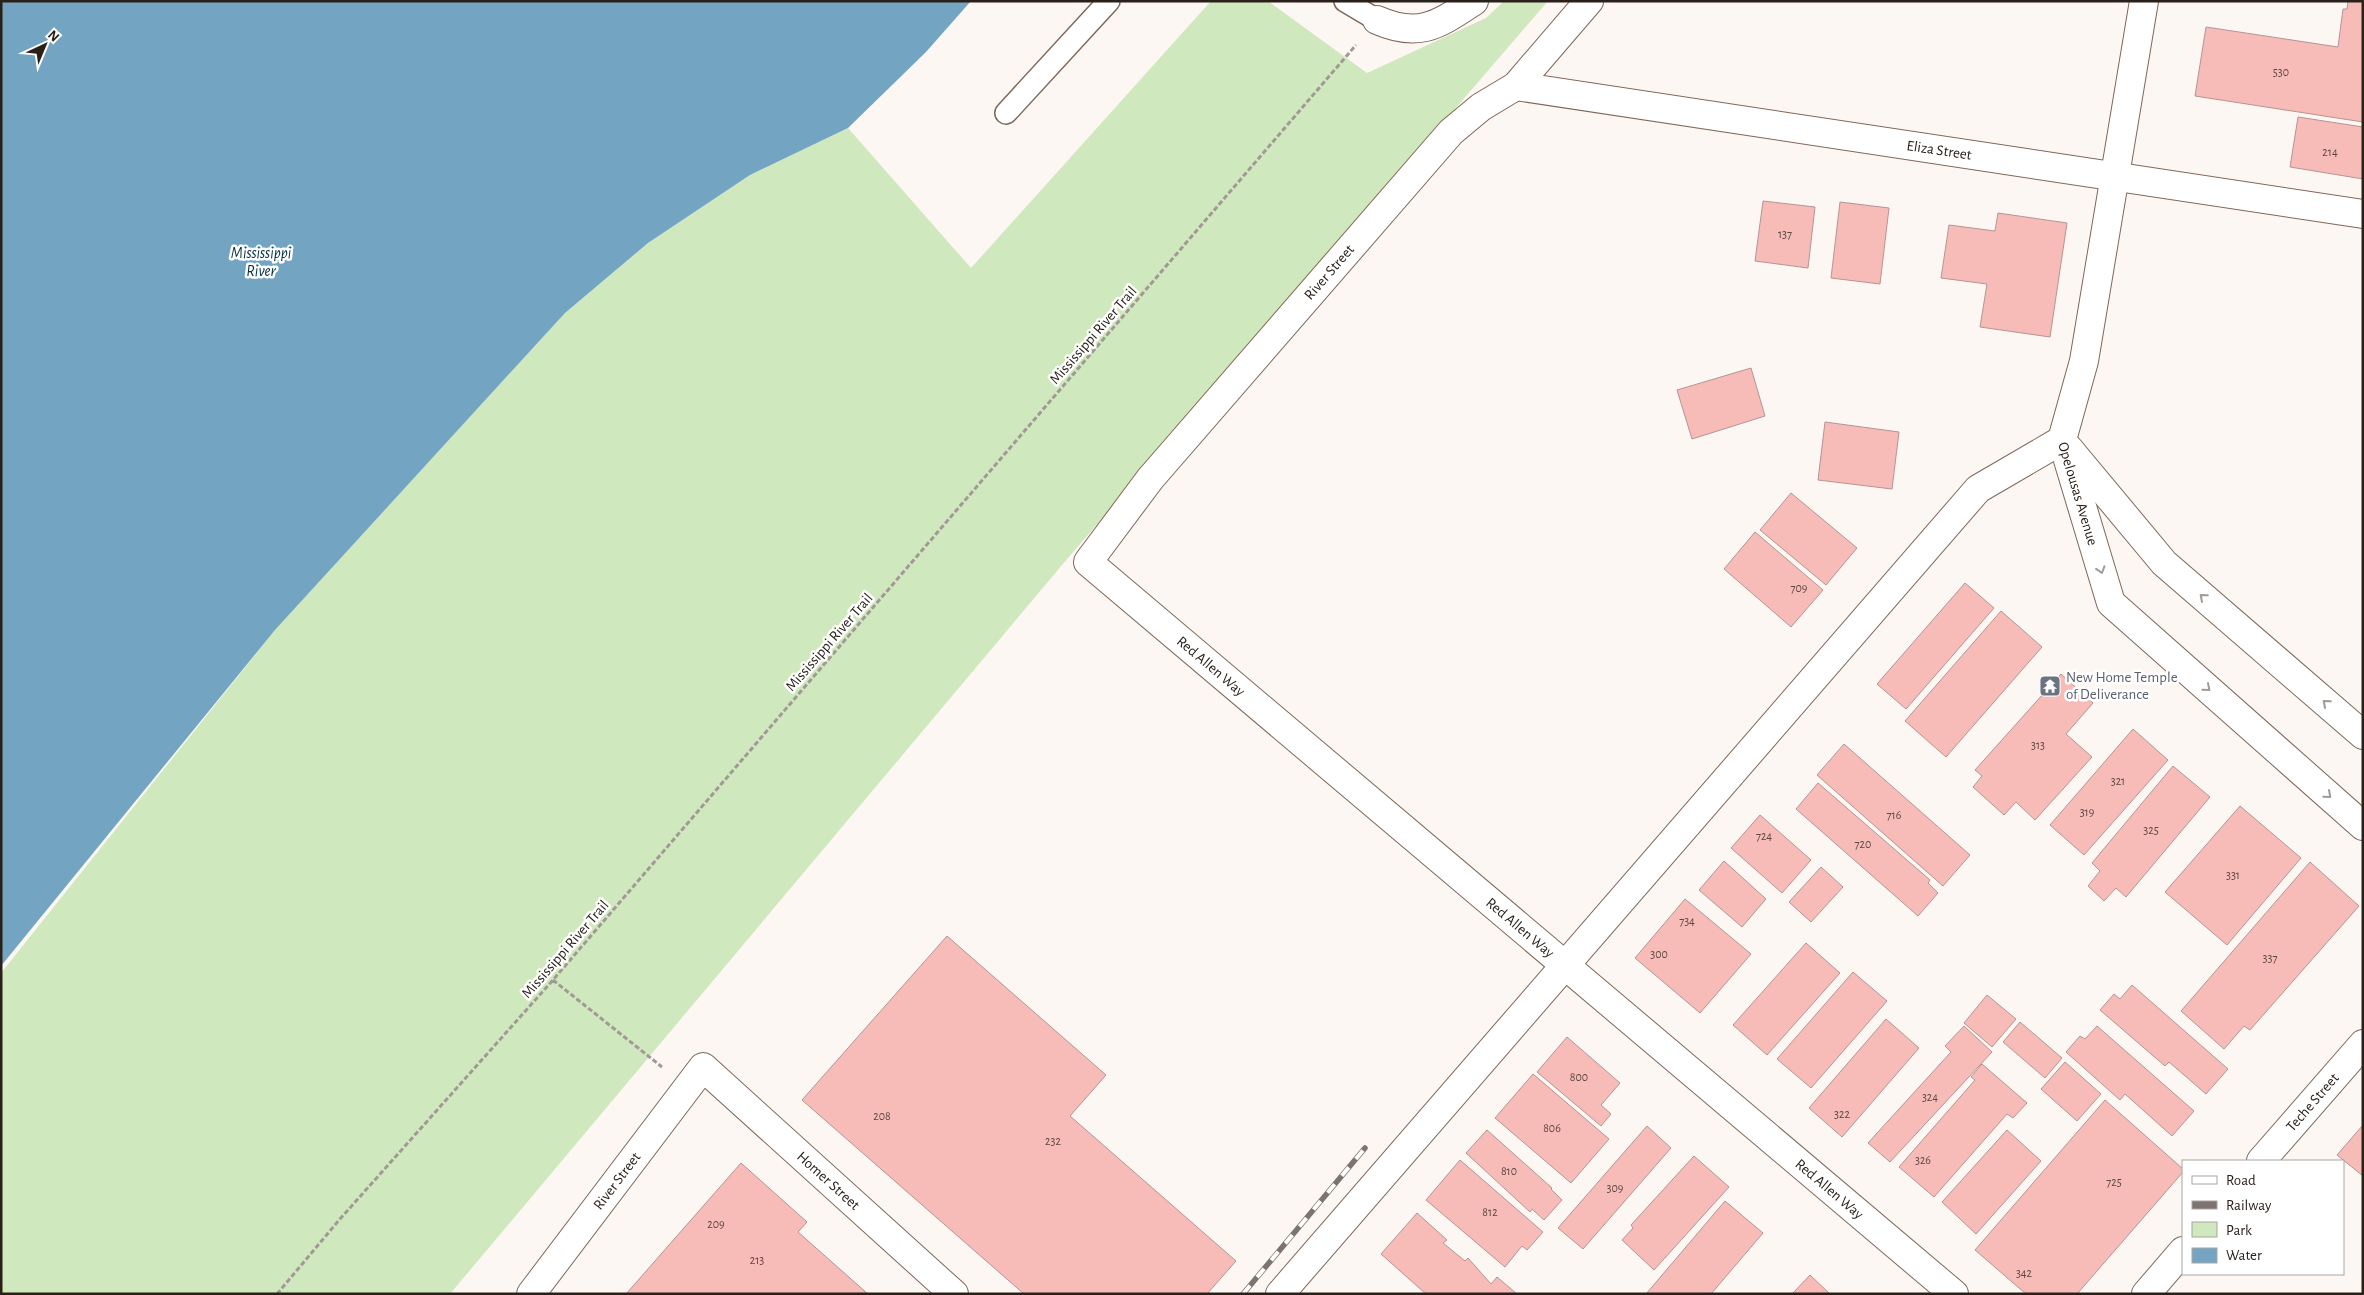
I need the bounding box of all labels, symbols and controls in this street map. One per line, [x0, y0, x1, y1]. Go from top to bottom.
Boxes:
north arrow [20, 20, 70, 70]
text: N [45, 28, 62, 45]
house number: 530 [2273, 66, 2289, 78]
street label: Eliza Street [1906, 138, 1973, 163]
house number: 214 [2322, 146, 2338, 158]
house number: 137 [1778, 228, 1792, 240]
street label: River Street [1302, 242, 1357, 303]
water label: Mississippi River [231, 245, 292, 279]
street label: Mississippi River Trail [1047, 284, 1140, 387]
street label: Opelousas Avenue [2055, 440, 2100, 547]
one-way arrow [2095, 566, 2105, 574]
house number: 709 [1791, 582, 1808, 594]
street label: Mississippi River Trail [783, 591, 876, 694]
one-way arrow [2200, 593, 2209, 602]
street label: Red Allen Way [1174, 634, 1248, 700]
place label: New Home Temple of Deliverance [2066, 670, 2178, 702]
temple icon: New Home Temple of Deliverance [2038, 674, 2062, 698]
one-way arrow [2201, 682, 2210, 691]
one-way arrow [2323, 700, 2332, 709]
house number: 313 [2031, 739, 2045, 751]
house number: 321 [2111, 775, 2125, 787]
one-way arrow [2323, 790, 2332, 799]
house number: 319 [2080, 806, 2095, 818]
house number: 716 [1887, 809, 1902, 821]
house number: 325 [2143, 824, 2159, 836]
house number: 724 [1756, 830, 1772, 842]
house number: 720 [1855, 838, 1871, 850]
house number: 331 [2226, 869, 2240, 881]
street label: Red Allen Way [1483, 895, 1557, 961]
street label: Mississippi River Trail [519, 898, 612, 1001]
house number: 734 [1679, 915, 1695, 927]
house number: 300 [1650, 948, 1668, 960]
house number: 337 [2263, 952, 2277, 964]
street label: Teche Street [2283, 1070, 2342, 1134]
house number: 800 [1570, 1071, 1588, 1083]
house number: 324 [1922, 1091, 1938, 1103]
house number: 322 [1834, 1108, 1850, 1120]
house number: 208 [873, 1110, 891, 1122]
house number: 806 [1543, 1122, 1561, 1134]
house number: 232 [1045, 1135, 1061, 1147]
street label: River Street [591, 1149, 644, 1213]
street label: Homer Street [794, 1149, 863, 1213]
house number: 326 [1915, 1154, 1931, 1166]
street label: Red Allen Way [1792, 1156, 1867, 1223]
legend [2182, 1160, 2344, 1275]
house number: 810 [1501, 1165, 1517, 1177]
text: Road [2226, 1173, 2256, 1188]
house number: 725 [2106, 1176, 2122, 1188]
house number: 309 [1607, 1182, 1624, 1194]
text: Railway [2226, 1198, 2272, 1213]
house number: 812 [1482, 1206, 1498, 1218]
house number: 209 [707, 1218, 725, 1230]
text: Park [2226, 1223, 2252, 1238]
text: Water [2226, 1248, 2262, 1263]
house number: 213 [750, 1254, 764, 1266]
house number: 342 [2016, 1267, 2033, 1279]

